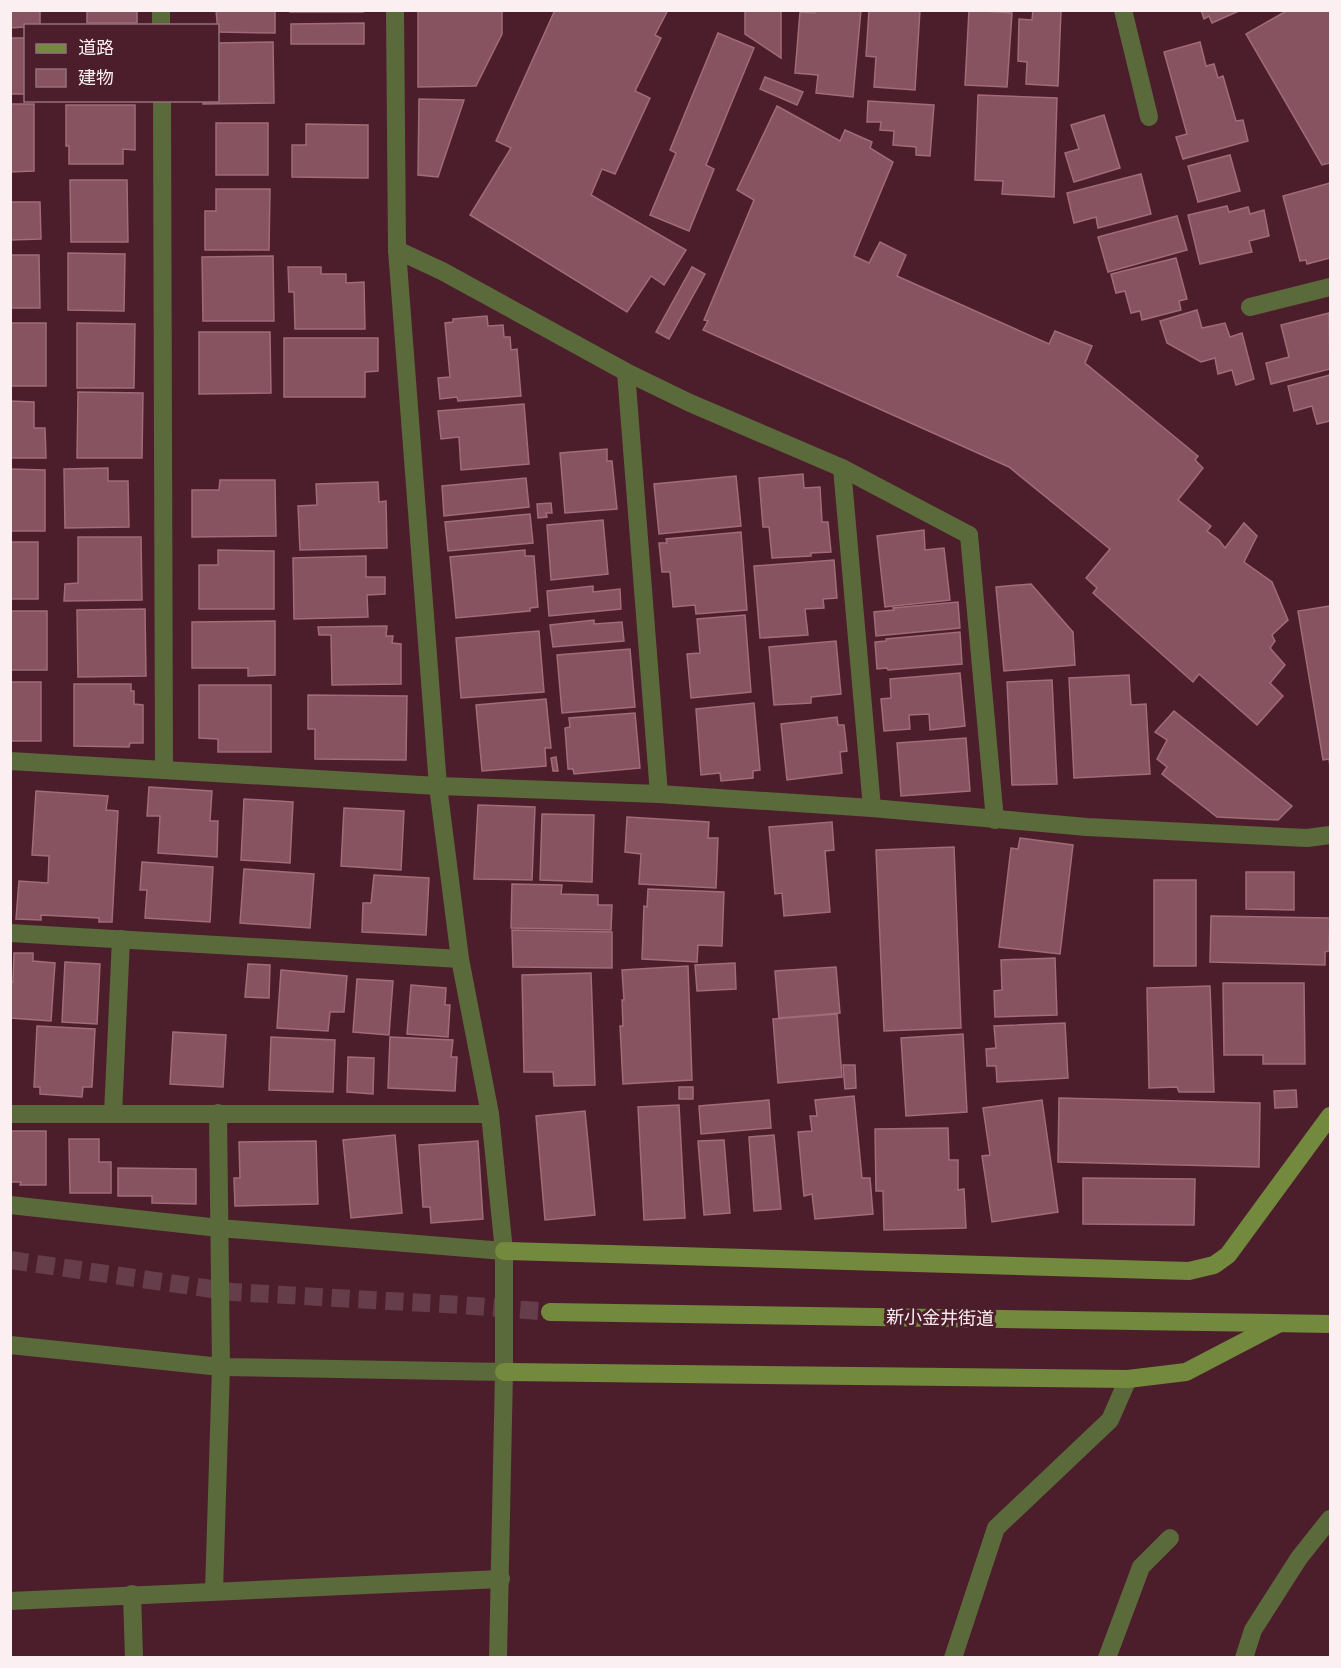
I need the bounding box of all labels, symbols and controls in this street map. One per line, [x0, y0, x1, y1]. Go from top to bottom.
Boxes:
legend [24, 24, 219, 102]
text: 道路 [78, 34, 114, 61]
text: 建物 [78, 64, 114, 91]
street label: 新小金井街道 [886, 1303, 994, 1332]

